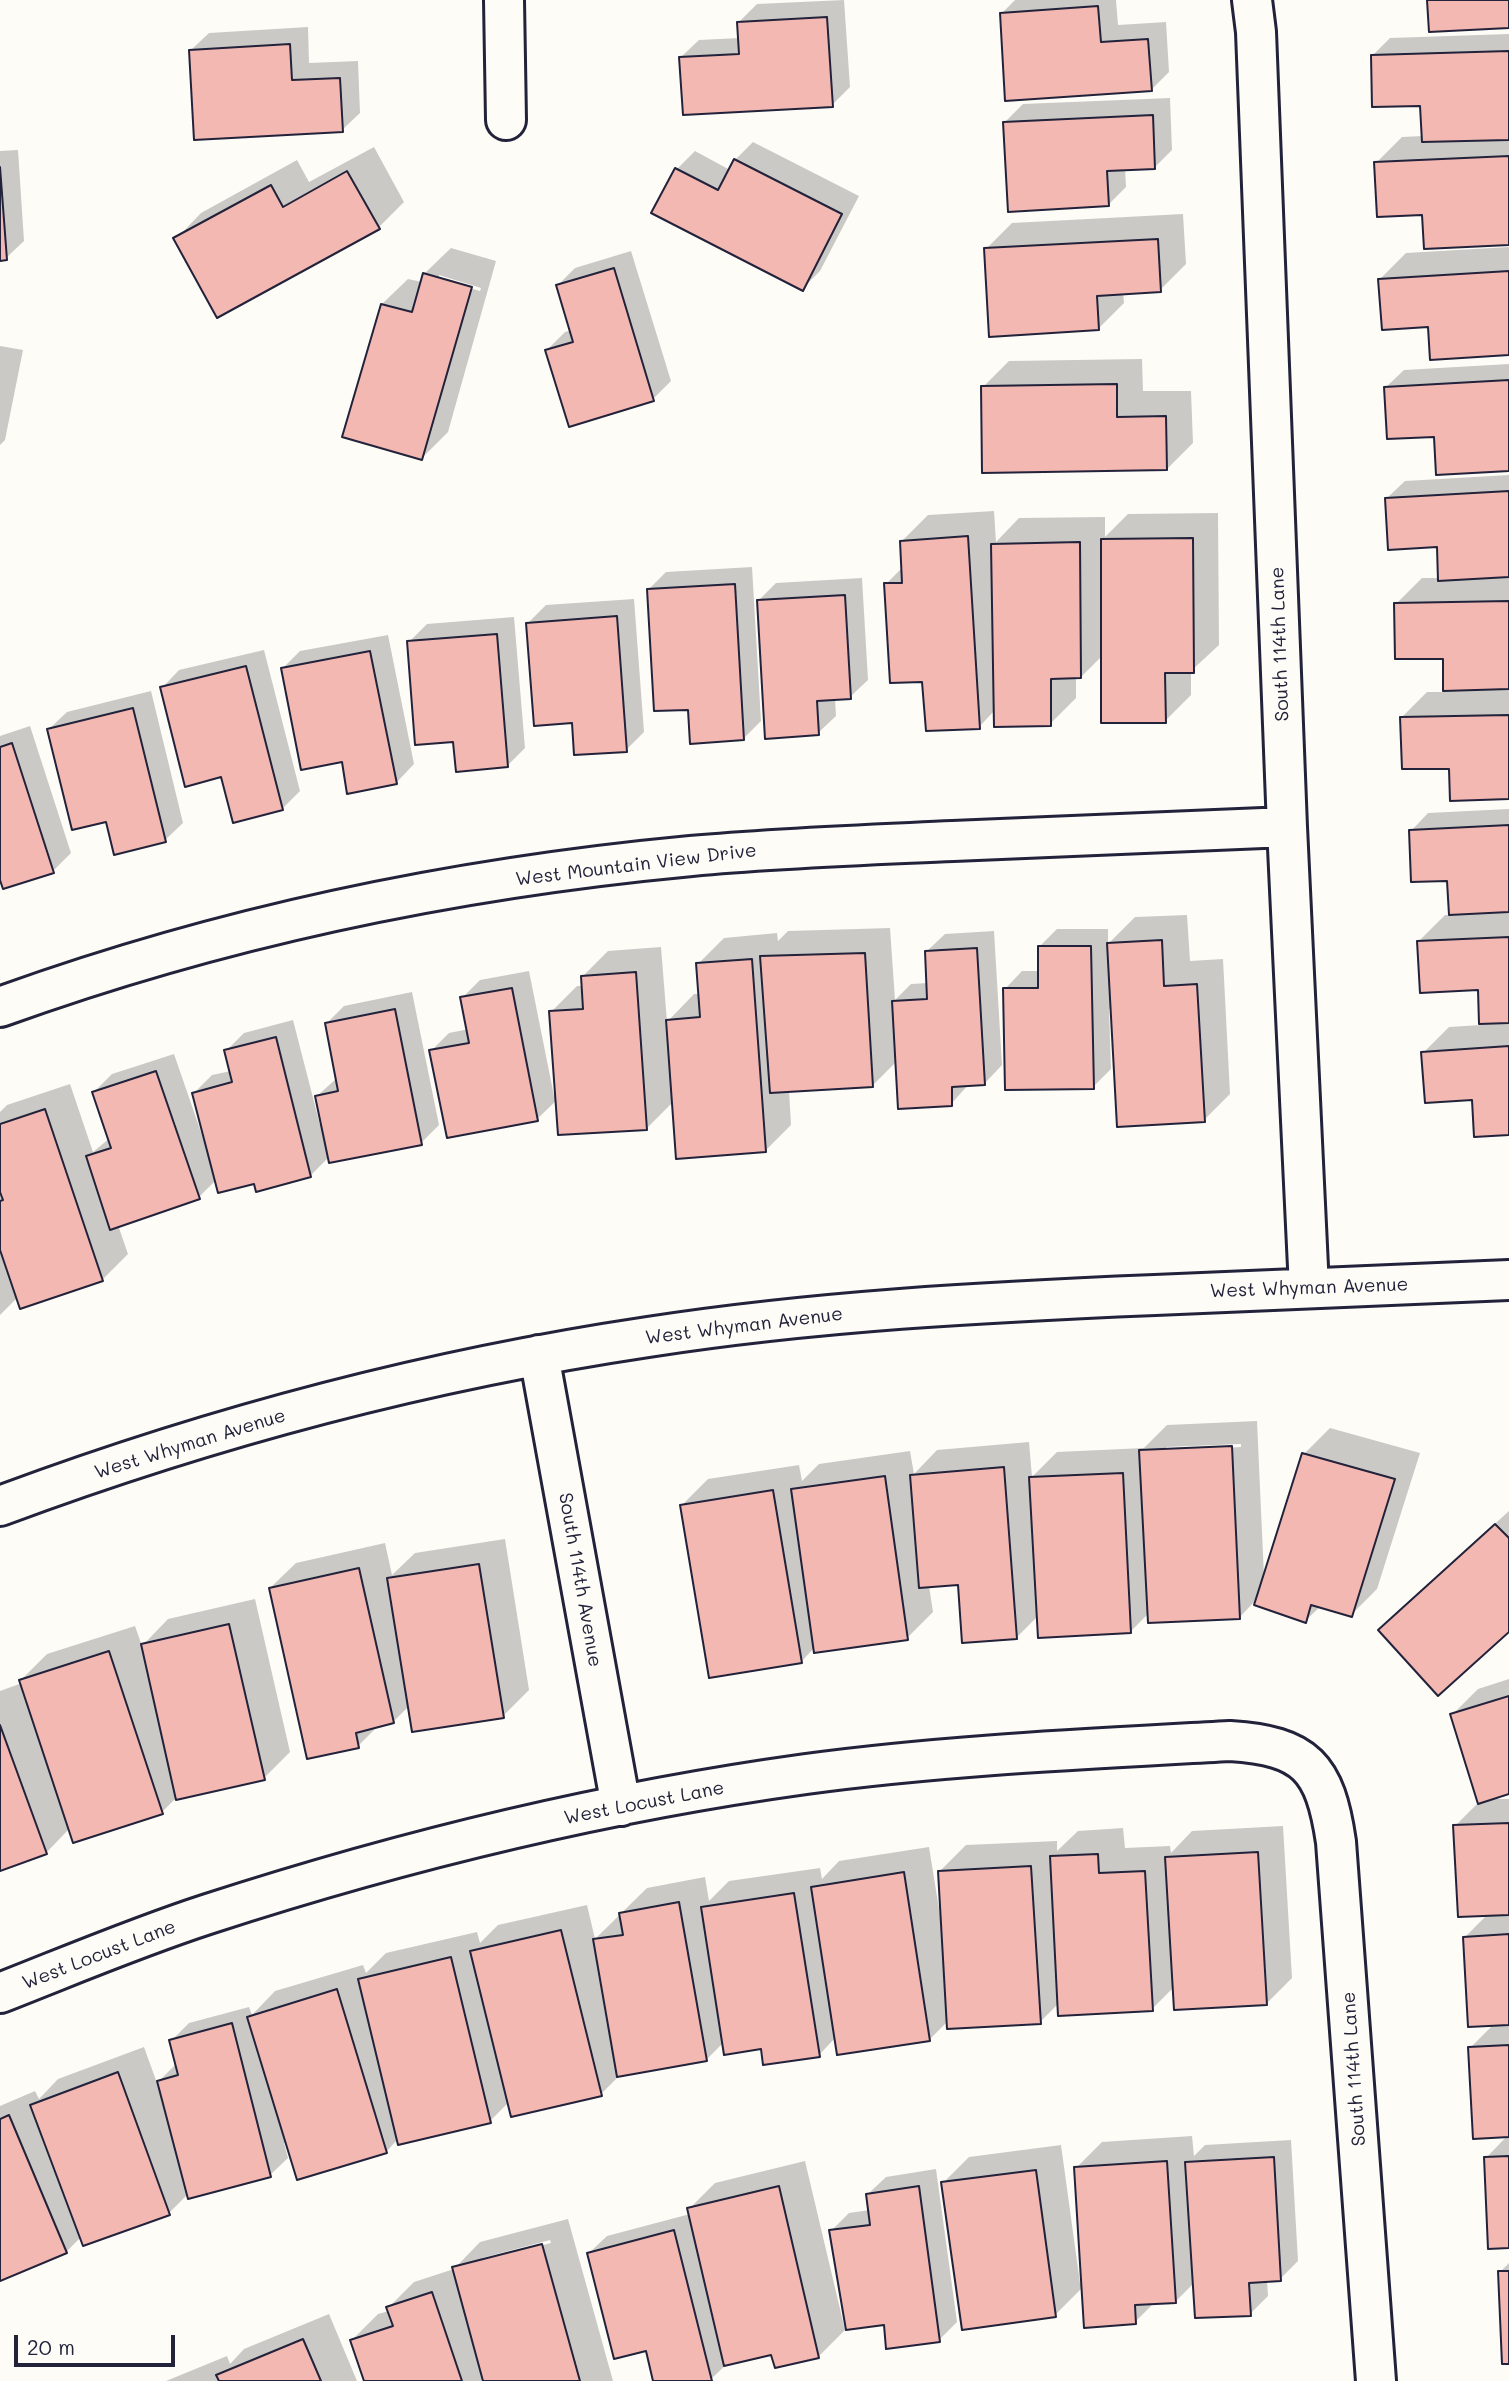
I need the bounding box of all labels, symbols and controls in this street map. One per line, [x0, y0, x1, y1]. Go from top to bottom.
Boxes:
street label: South 114th Lane [1266, 566, 1294, 722]
street label: West Mountain View Drive [514, 839, 758, 891]
street label: West Whyman Avenue [1209, 1273, 1409, 1303]
street label: West Whyman Avenue [644, 1303, 844, 1349]
street label: West Whyman Avenue [92, 1404, 288, 1484]
street label: South 114th Avenue [553, 1491, 607, 1669]
street label: West Locust Lane [562, 1776, 726, 1830]
street label: West Locust Lane [19, 1915, 179, 1995]
street label: South 114th Lane [1337, 1991, 1371, 2147]
scale bar [18, 2322, 178, 2366]
text: 20 m [27, 2333, 75, 2360]

